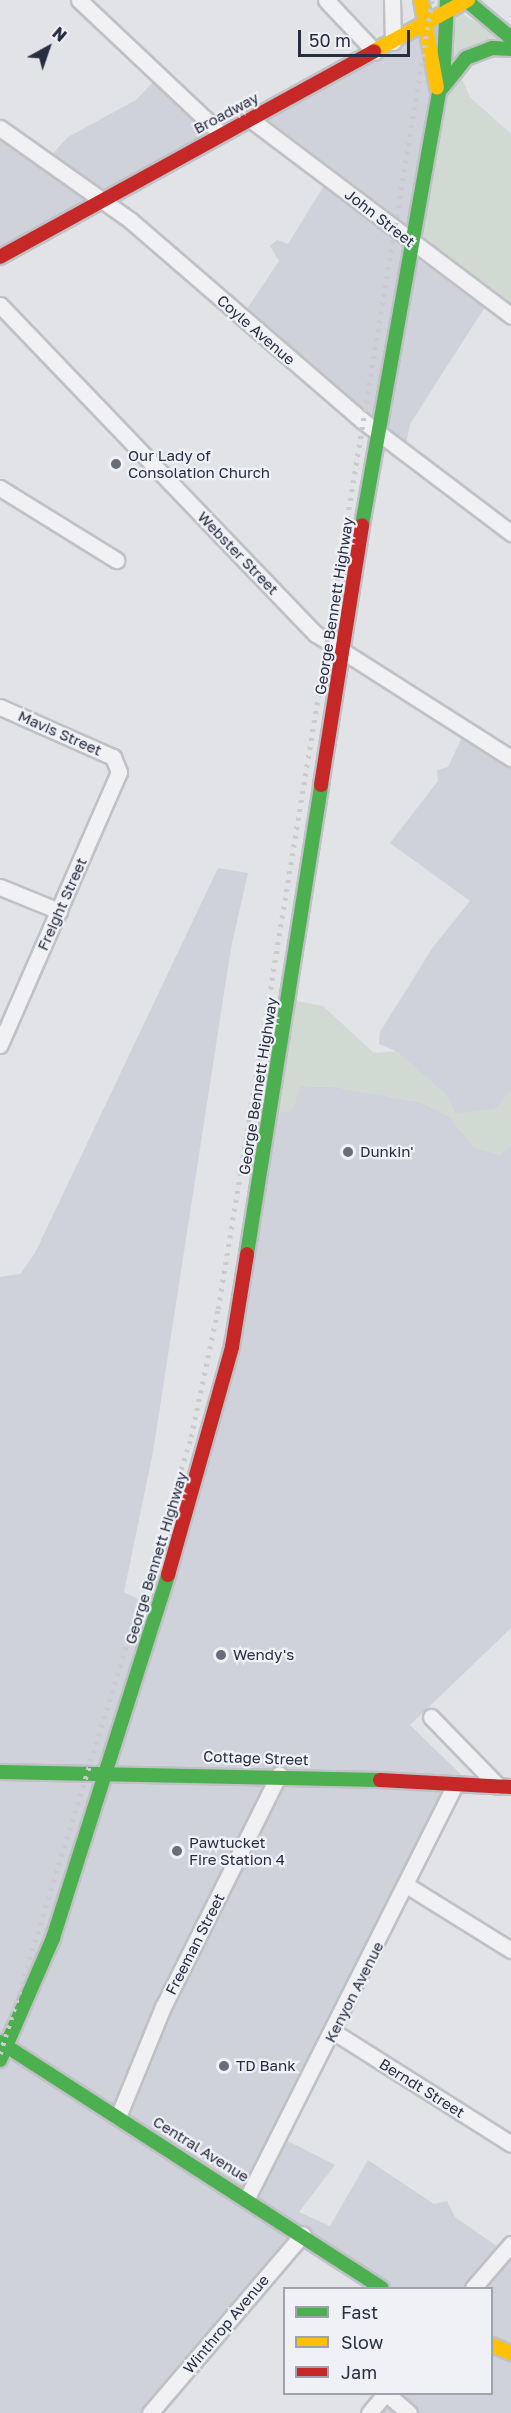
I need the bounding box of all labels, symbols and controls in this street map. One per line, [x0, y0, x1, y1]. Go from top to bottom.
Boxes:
north arrow [18, 18, 78, 78]
scale bar [301, 18, 414, 56]
text: N [48, 23, 71, 46]
text: 50 m [309, 29, 351, 51]
street label: Broadway [190, 88, 262, 138]
street label: John Street [341, 185, 419, 251]
street label: Coyle Avenue [213, 291, 299, 369]
place label: Our Lady of Consolation Church [128, 446, 270, 481]
marker: Our Lady of Consolation Church [109, 457, 123, 471]
street label: Webster Street [194, 508, 282, 598]
street label: George Bennett Highway [311, 516, 357, 696]
street label: Mavis Street [15, 707, 105, 759]
street label: Freight Street [33, 855, 91, 953]
street label: George Bennett Highway [235, 996, 281, 1176]
place label: Dunkin' [360, 1143, 414, 1161]
marker: Dunkin' [341, 1145, 355, 1159]
street label: George Bennett Highway [121, 1470, 191, 1646]
place label: Wendy's [233, 1646, 294, 1664]
marker: Wendy's [214, 1648, 228, 1662]
street label: Cottage Street [203, 1747, 309, 1769]
place label: Pawtucket Fire Station 4 [189, 1833, 285, 1868]
marker: Pawtucket Fire Station 4 [170, 1844, 184, 1858]
street label: Freeman Street [162, 1890, 228, 1998]
street label: Kenyon Avenue [321, 1939, 387, 2045]
street label: Berndt Street [376, 2055, 468, 2121]
place label: TD Bank [236, 2057, 296, 2075]
marker: TD Bank [217, 2059, 231, 2073]
street label: Central Avenue [150, 2112, 252, 2186]
street label: Winthrop Avenue [179, 2271, 273, 2377]
legend [283, 2287, 493, 2395]
text: Fast [341, 2301, 378, 2323]
text: Slow [341, 2331, 383, 2353]
text: Jam [341, 2361, 377, 2383]

